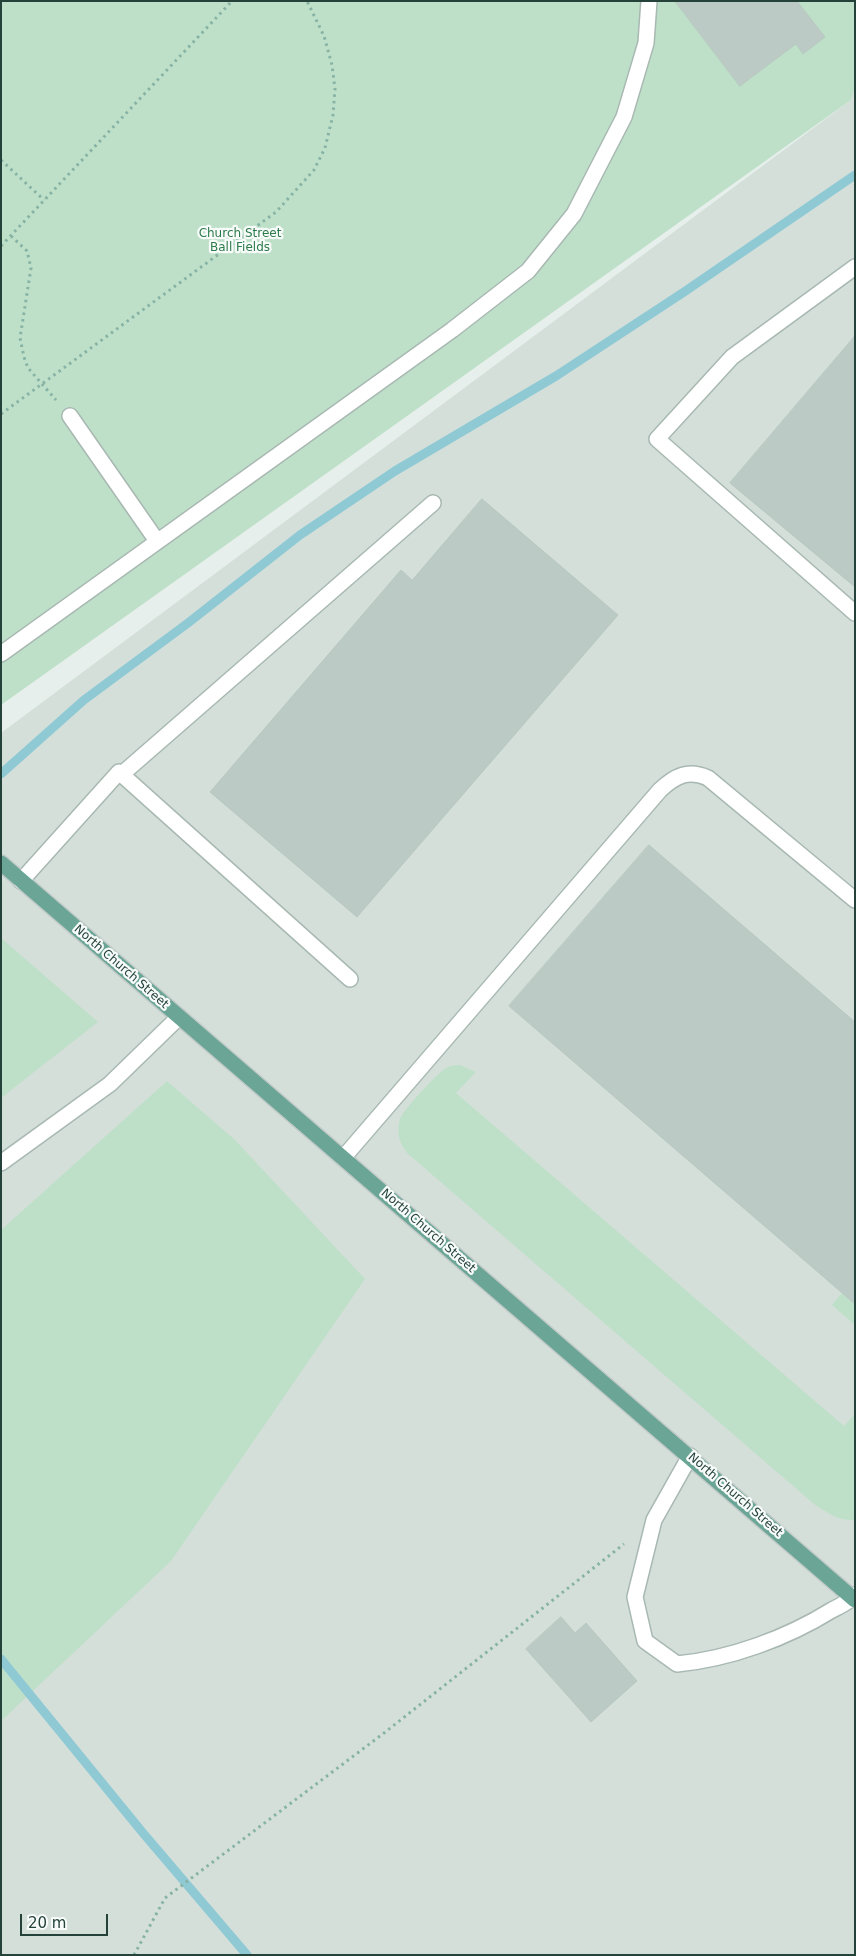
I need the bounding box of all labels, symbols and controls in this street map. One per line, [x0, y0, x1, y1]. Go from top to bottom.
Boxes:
park label: Church Street Ball Fields [199, 227, 281, 255]
street label: North Church Street [71, 922, 171, 1012]
street label: North Church Street [378, 1186, 478, 1276]
street label: North Church Street [685, 1450, 785, 1540]
scale bar [22, 1904, 110, 1936]
text: 20 m [28, 1914, 66, 1932]

